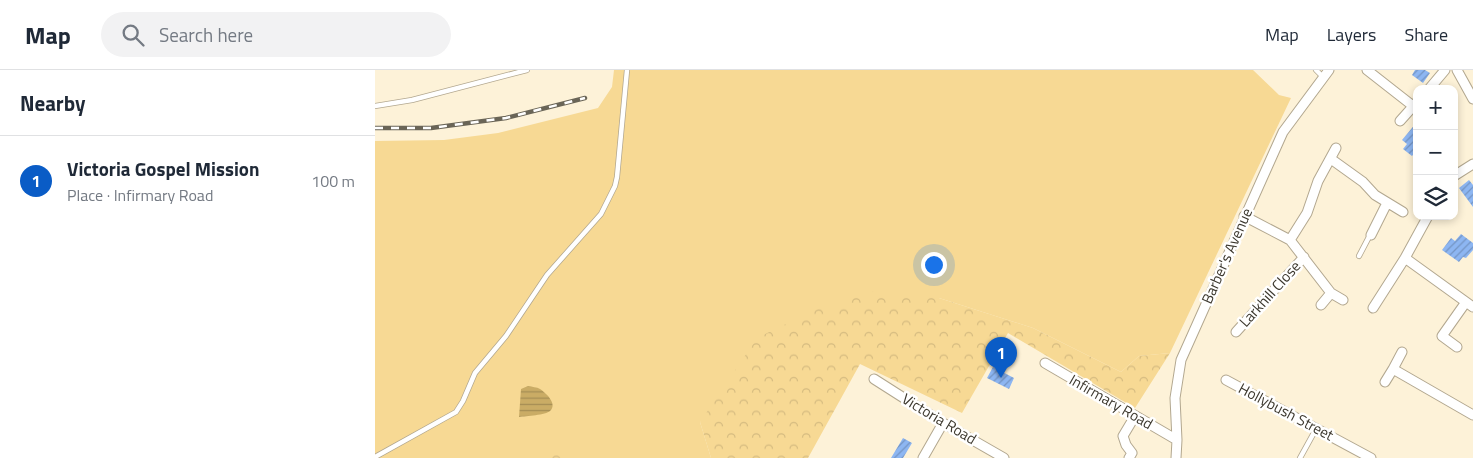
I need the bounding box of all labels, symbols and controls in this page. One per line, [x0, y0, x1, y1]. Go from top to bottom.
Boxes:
search box [101, 12, 451, 57]
text: Map [25, 17, 71, 53]
text: Search here [159, 20, 253, 49]
icon: search [119, 21, 147, 49]
text: Map [1265, 21, 1299, 48]
text: Layers [1327, 21, 1376, 48]
text: Share [1404, 21, 1448, 48]
map controls [1413, 85, 1458, 220]
button: + [1413, 85, 1458, 130]
text: Nearby [20, 87, 85, 119]
button: − [1413, 130, 1458, 175]
text: Victoria Gospel Mission [67, 154, 259, 183]
text: 1 [32, 169, 40, 193]
text: 100 m [311, 169, 355, 193]
button: layers [1413, 175, 1458, 220]
text: Place · Infirmary Road [67, 183, 213, 207]
street label: Barber's Avenue [1195, 204, 1258, 307]
your location [921, 252, 947, 278]
street label: Larkhill Close [1233, 255, 1306, 332]
pin: 1 [985, 337, 1017, 378]
street label: Infirmary Road [1065, 368, 1157, 435]
street label: Hollybush Street [1234, 377, 1339, 447]
street label: Victoria Road [898, 387, 981, 450]

